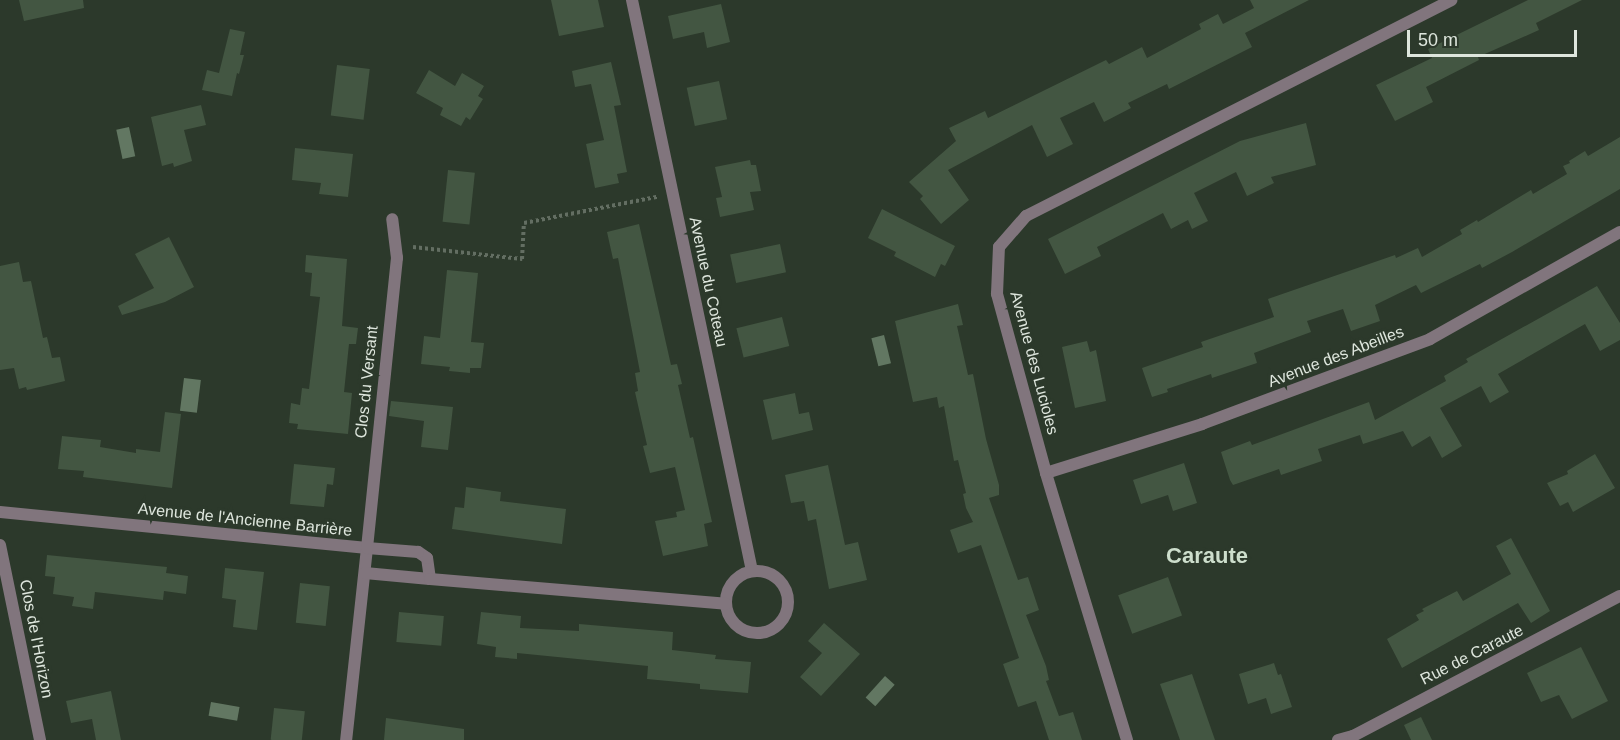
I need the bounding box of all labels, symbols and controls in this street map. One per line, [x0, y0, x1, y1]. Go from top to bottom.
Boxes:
scale bar [1410, 18, 1580, 56]
text: 50 m [1418, 30, 1458, 50]
street label: Avenue du Coteau [685, 215, 731, 349]
street label: Avenue des Lucioles [1006, 289, 1062, 437]
street label: Avenue des Abeilles [1265, 322, 1407, 392]
street label: Clos du Versant [352, 325, 382, 439]
street label: Avenue de l'Ancienne Barrière [137, 499, 353, 541]
district label: Caraute [1166, 543, 1248, 569]
street label: Clos de l'Horizon [15, 578, 57, 700]
street label: Rue de Caraute [1417, 621, 1527, 689]

